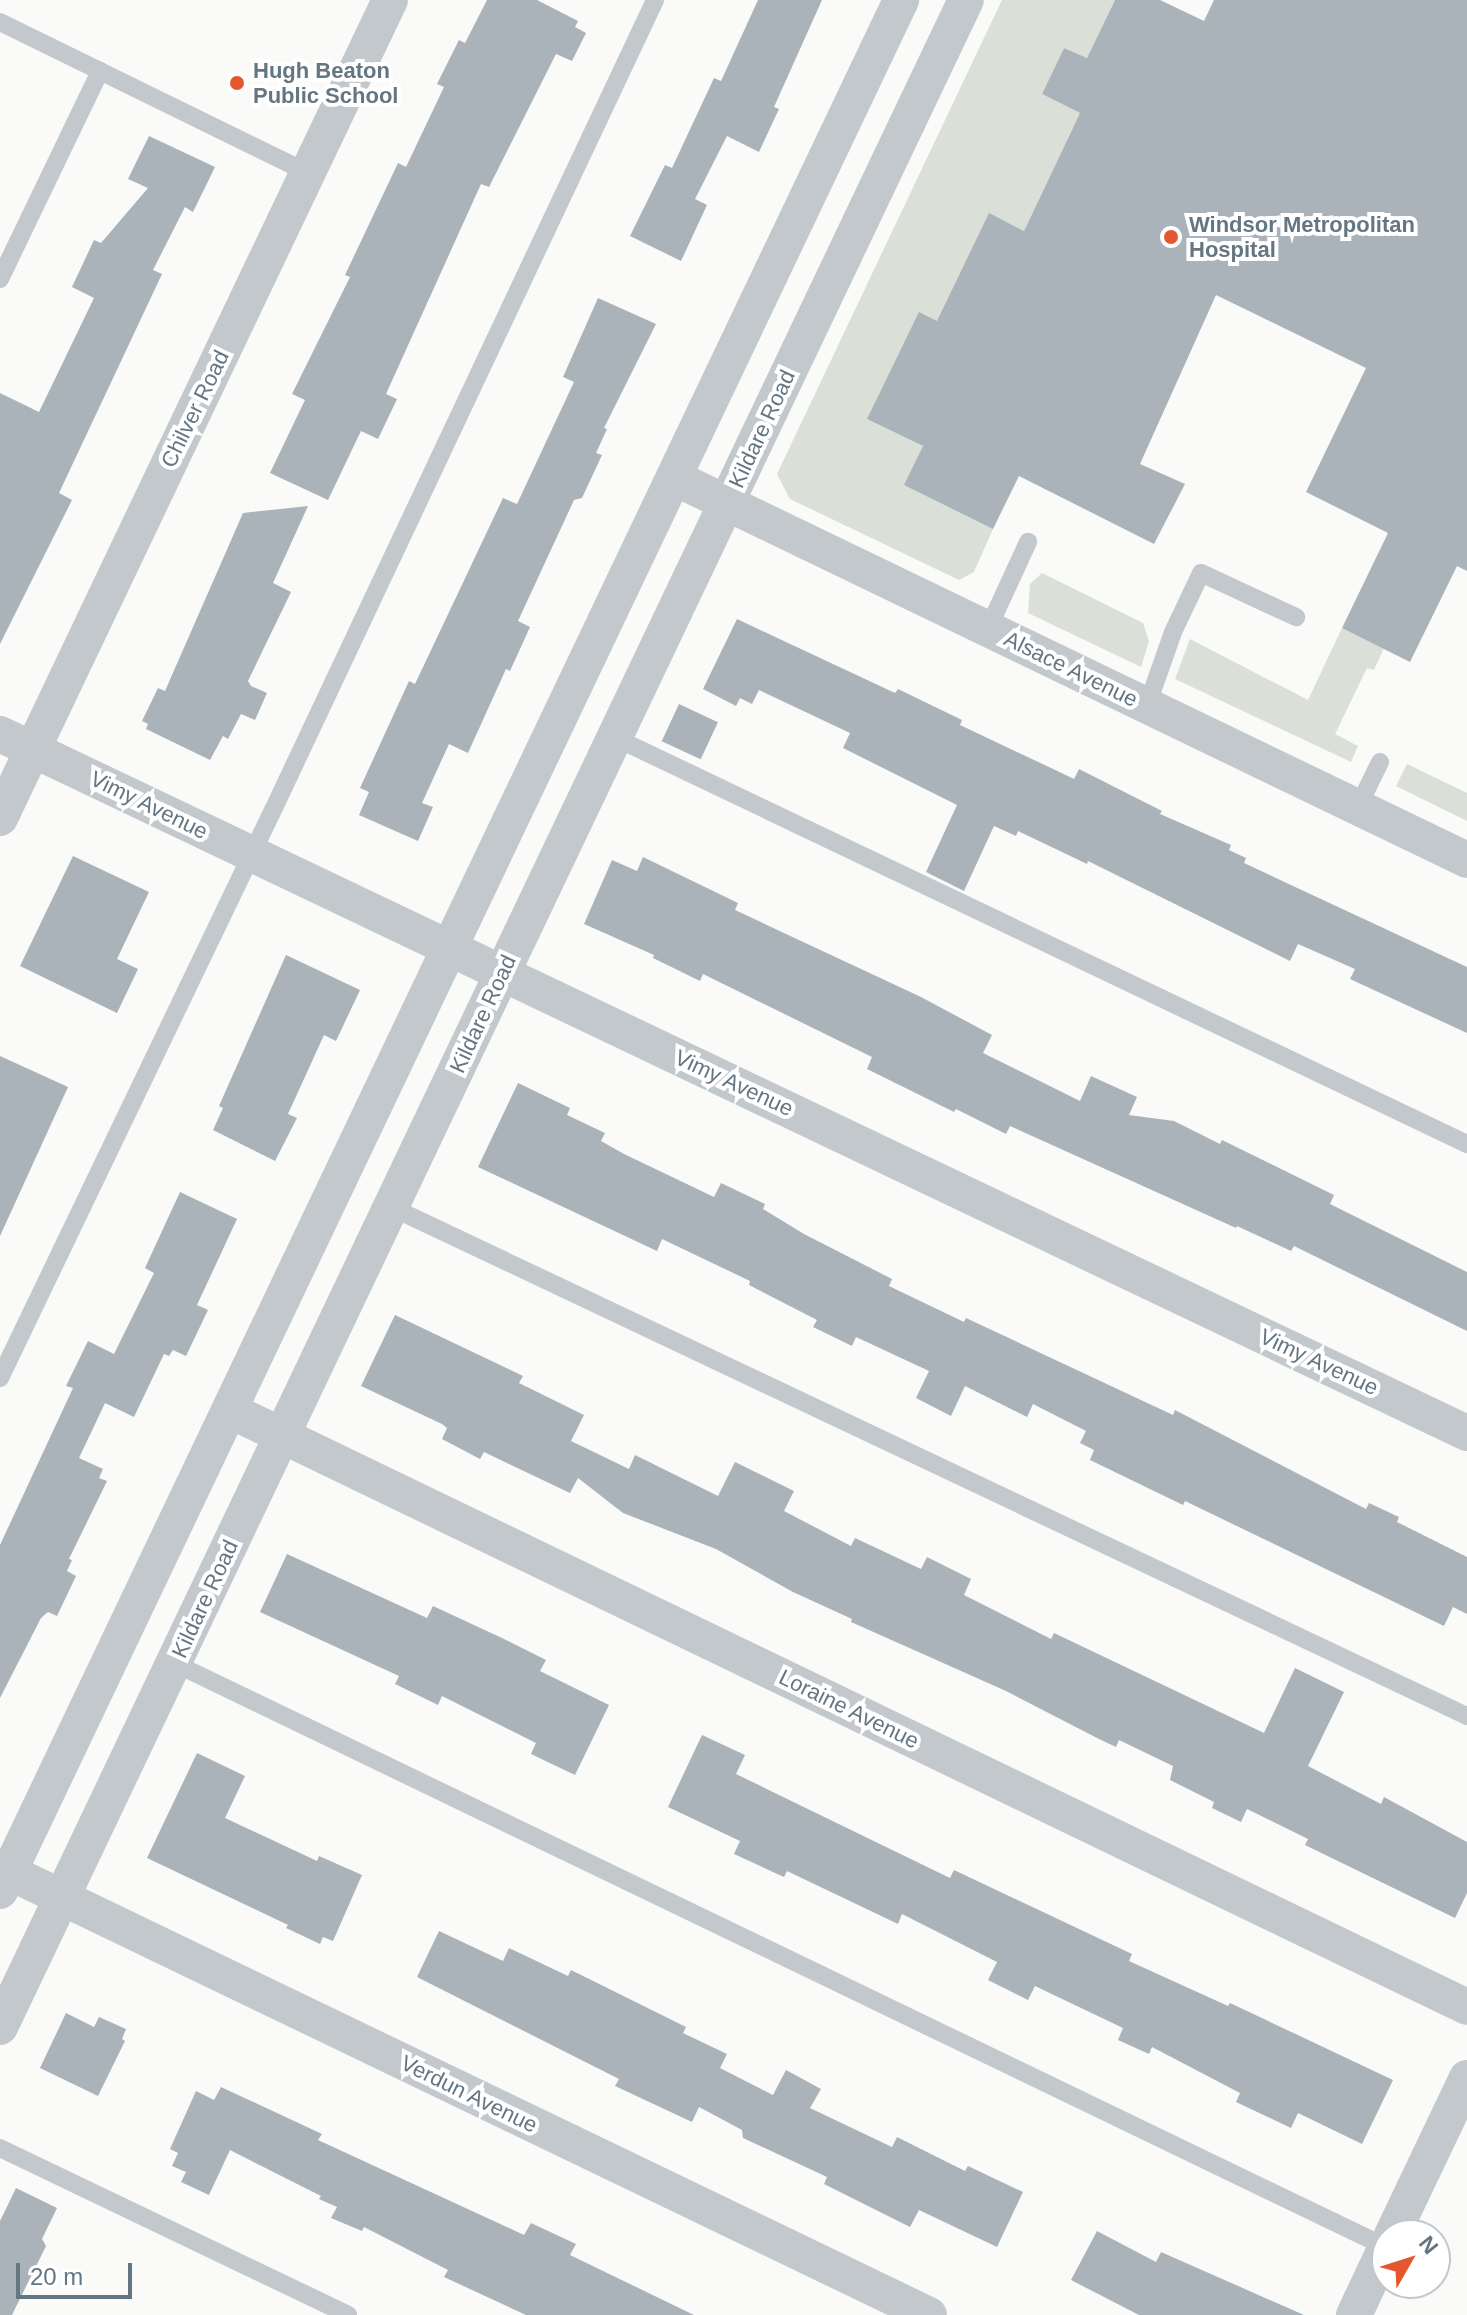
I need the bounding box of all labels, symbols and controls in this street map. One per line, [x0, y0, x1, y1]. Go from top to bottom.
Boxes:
place label: Hugh Beaton Public School [253, 57, 398, 108]
marker: Hugh Beaton Public School [228, 74, 246, 92]
place label: Windsor Metropolitan Hospital [1189, 211, 1415, 262]
marker: Windsor Metropolitan Hospital [1160, 226, 1182, 248]
street label: Chilver Road [155, 346, 235, 472]
street label: Kildare Road [723, 366, 801, 492]
street label: Alsace Avenue [999, 625, 1143, 713]
street label: Vimy Avenue [85, 765, 213, 845]
street label: Kildare Road [444, 951, 522, 1077]
street label: Vimy Avenue [670, 1044, 798, 1122]
street label: Vimy Avenue [1255, 1323, 1383, 1401]
street label: Kildare Road [166, 1536, 244, 1662]
street label: Loraine Avenue [774, 1663, 924, 1755]
street label: Verdun Avenue [396, 2049, 542, 2139]
north arrow [1371, 2219, 1451, 2299]
text: N [1414, 2231, 1443, 2259]
scale bar [20, 2247, 136, 2297]
text: 20 m [30, 2263, 83, 2290]

